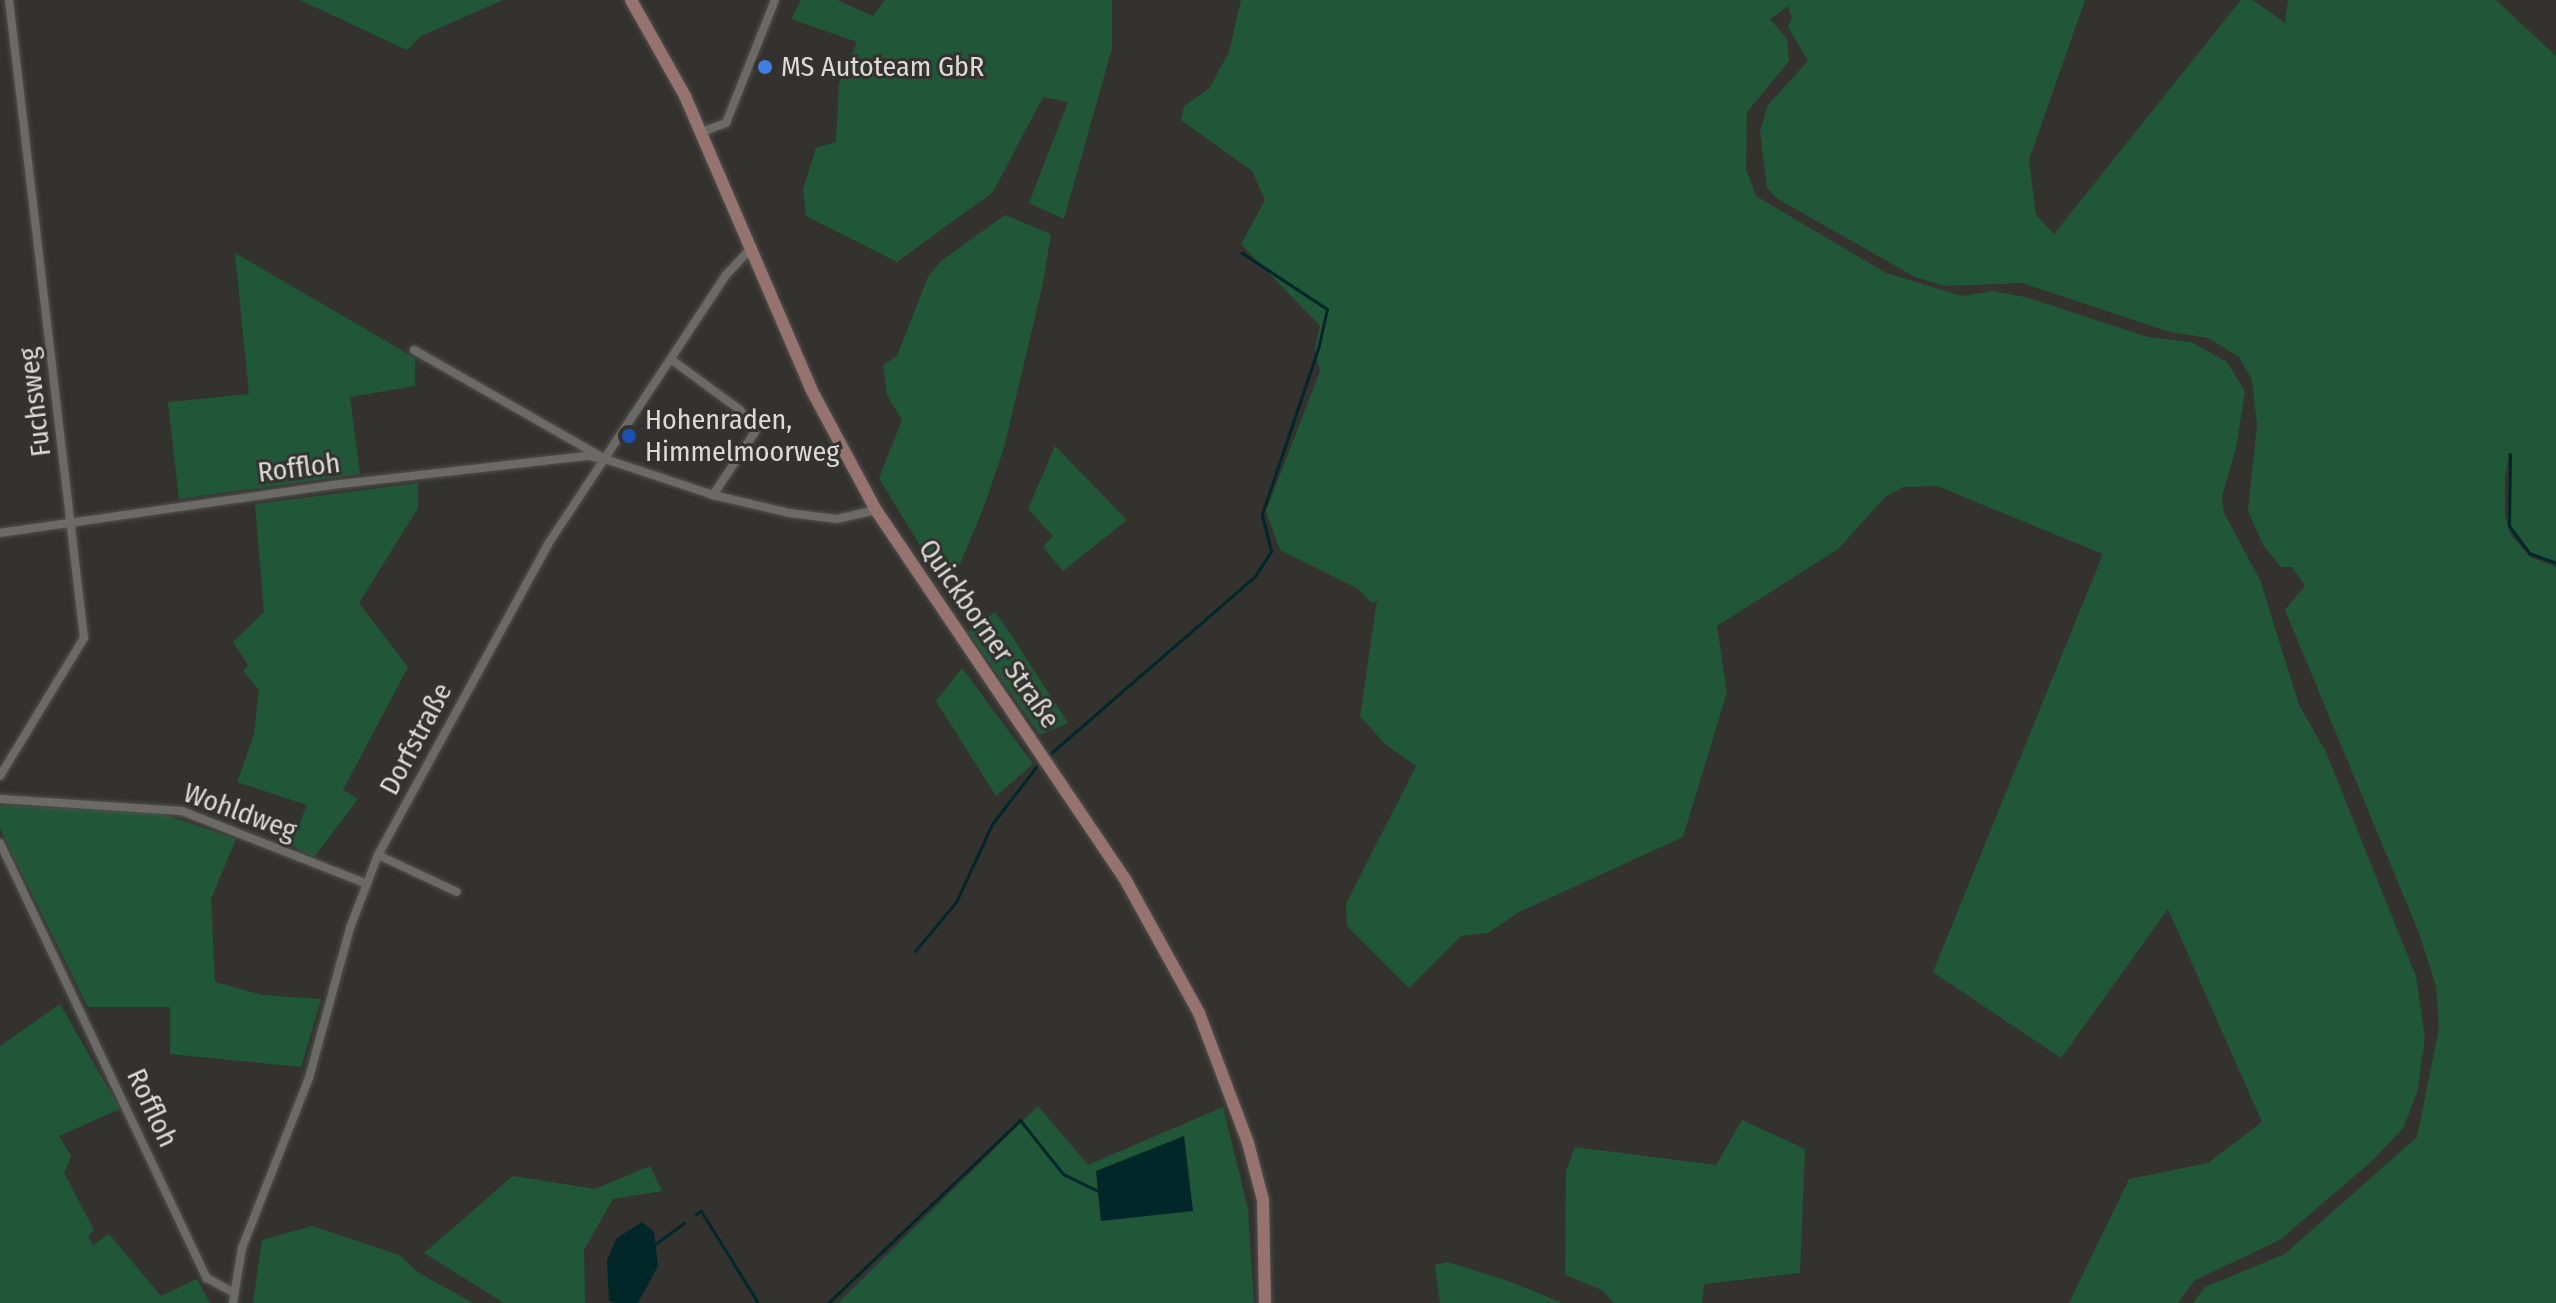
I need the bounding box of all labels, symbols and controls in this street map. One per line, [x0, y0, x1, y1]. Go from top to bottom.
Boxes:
place label: MS Autoteam GbR [781, 50, 984, 84]
marker: MS Autoteam GbR [756, 58, 774, 76]
street label: Fuchsweg [12, 346, 58, 458]
place label: Hohenraden, Himmelmoorweg [645, 403, 839, 469]
marker: Hohenraden, Himmelmoorweg [620, 427, 638, 445]
street label: Roffloh [256, 446, 342, 490]
street label: Quickborner Straße [911, 533, 1067, 735]
street label: Dorfstraße [373, 677, 459, 801]
street label: Wohldweg [179, 776, 301, 848]
street label: Roffloh [119, 1063, 185, 1153]

